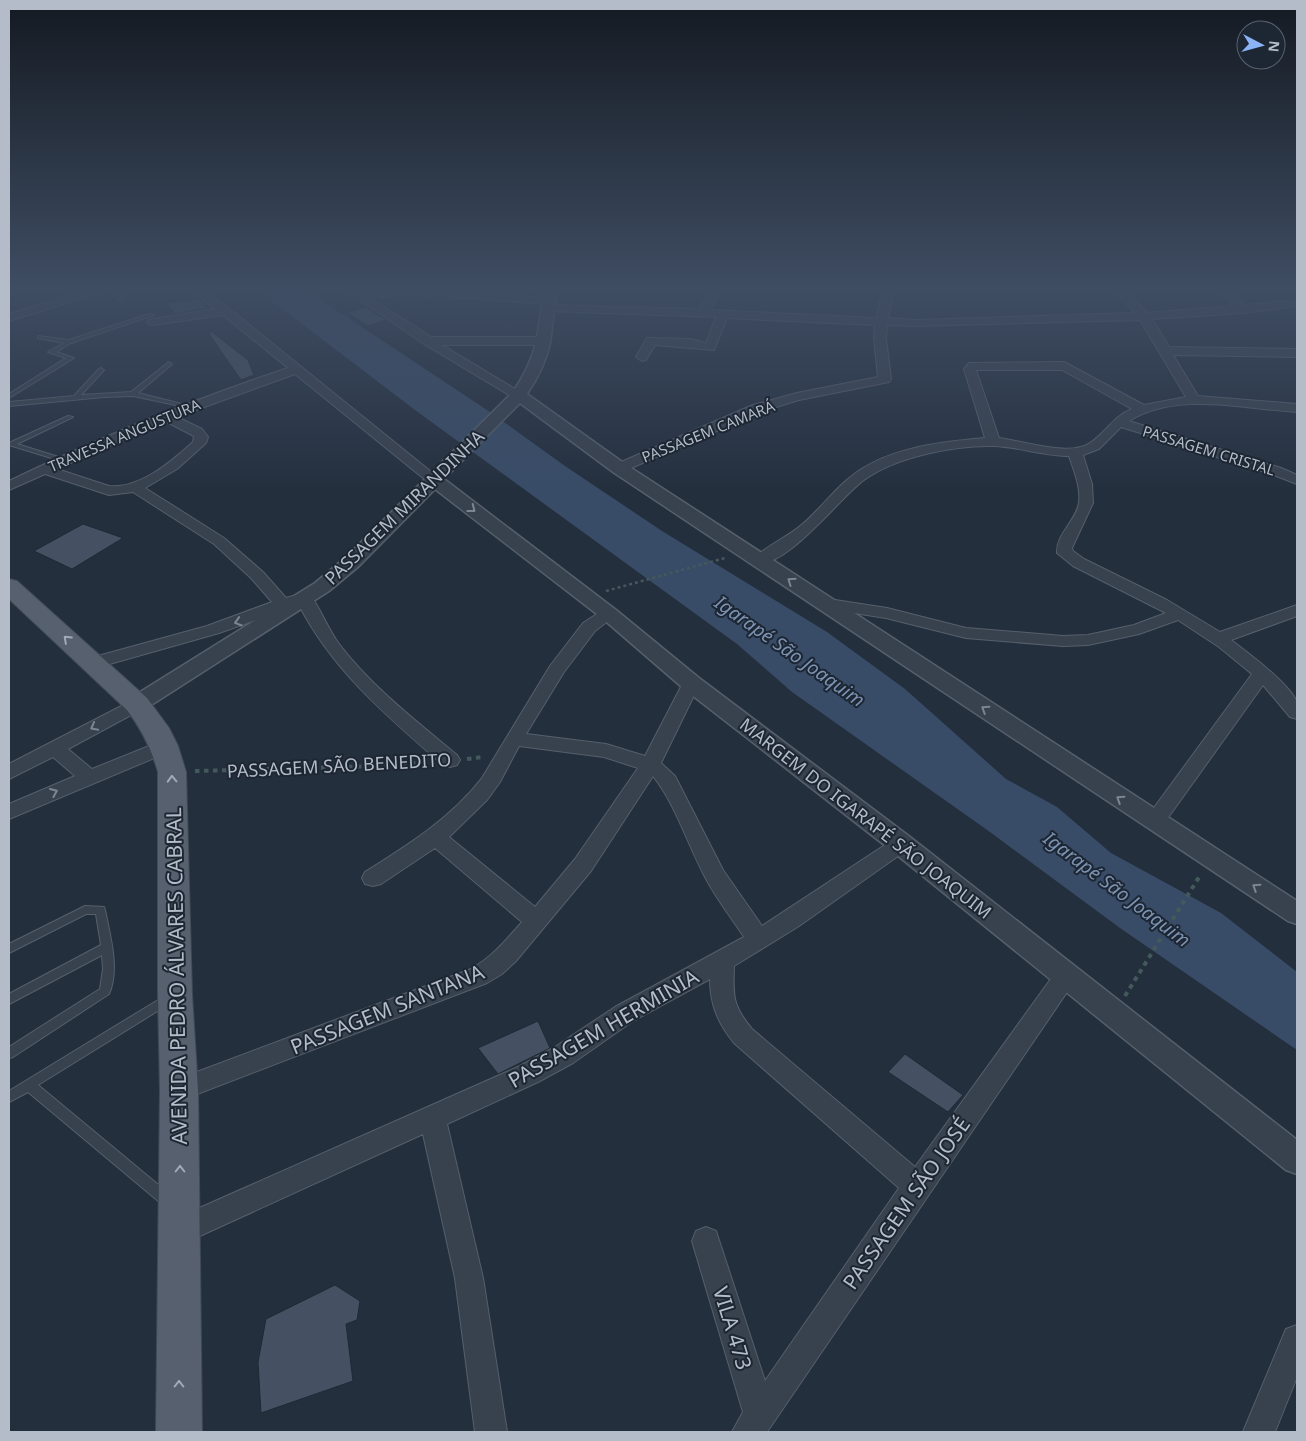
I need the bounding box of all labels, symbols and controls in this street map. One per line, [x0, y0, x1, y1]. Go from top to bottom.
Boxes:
north arrow [1236, 20, 1286, 70]
text: N [1264, 40, 1284, 53]
street label: TRAVESSA ANGUSTURA [45, 394, 203, 476]
street label: PASSAGEM CAMARÁ [639, 395, 778, 467]
street label: PASSAGEM CRISTAL [1140, 420, 1278, 480]
street label: PASSAGEM MIRANDINHA [319, 424, 489, 590]
one-way arrow [466, 503, 476, 512]
one-way arrow [787, 578, 797, 587]
water label: Igarapé São Joaquim [709, 589, 870, 713]
one-way arrow [234, 616, 242, 626]
one-way arrow [63, 636, 72, 645]
one-way arrow [981, 706, 990, 716]
street label: MARGEM DO IGARAPÉ SÃO JOAQUIM [735, 712, 997, 924]
one-way arrow [90, 721, 99, 731]
street label: PASSAGEM SÃO BENEDITO [226, 747, 452, 783]
one-way arrow [166, 774, 177, 782]
one-way arrow [49, 788, 57, 798]
one-way arrow [1117, 795, 1126, 805]
street label: AVENIDA PEDRO ÁLVARES CABRAL [159, 807, 193, 1145]
water label: Igarapé São Joaquim [1037, 825, 1196, 953]
one-way arrow [1253, 884, 1262, 894]
street label: PASSAGEM SANTANA [286, 957, 489, 1061]
street label: PASSAGEM HERMINIA [503, 962, 704, 1094]
street label: PASSAGEM SÃO JOSÉ [836, 1111, 976, 1295]
one-way arrow [174, 1164, 185, 1172]
street label: VILA 473 [707, 1283, 759, 1373]
one-way arrow [174, 1379, 184, 1387]

